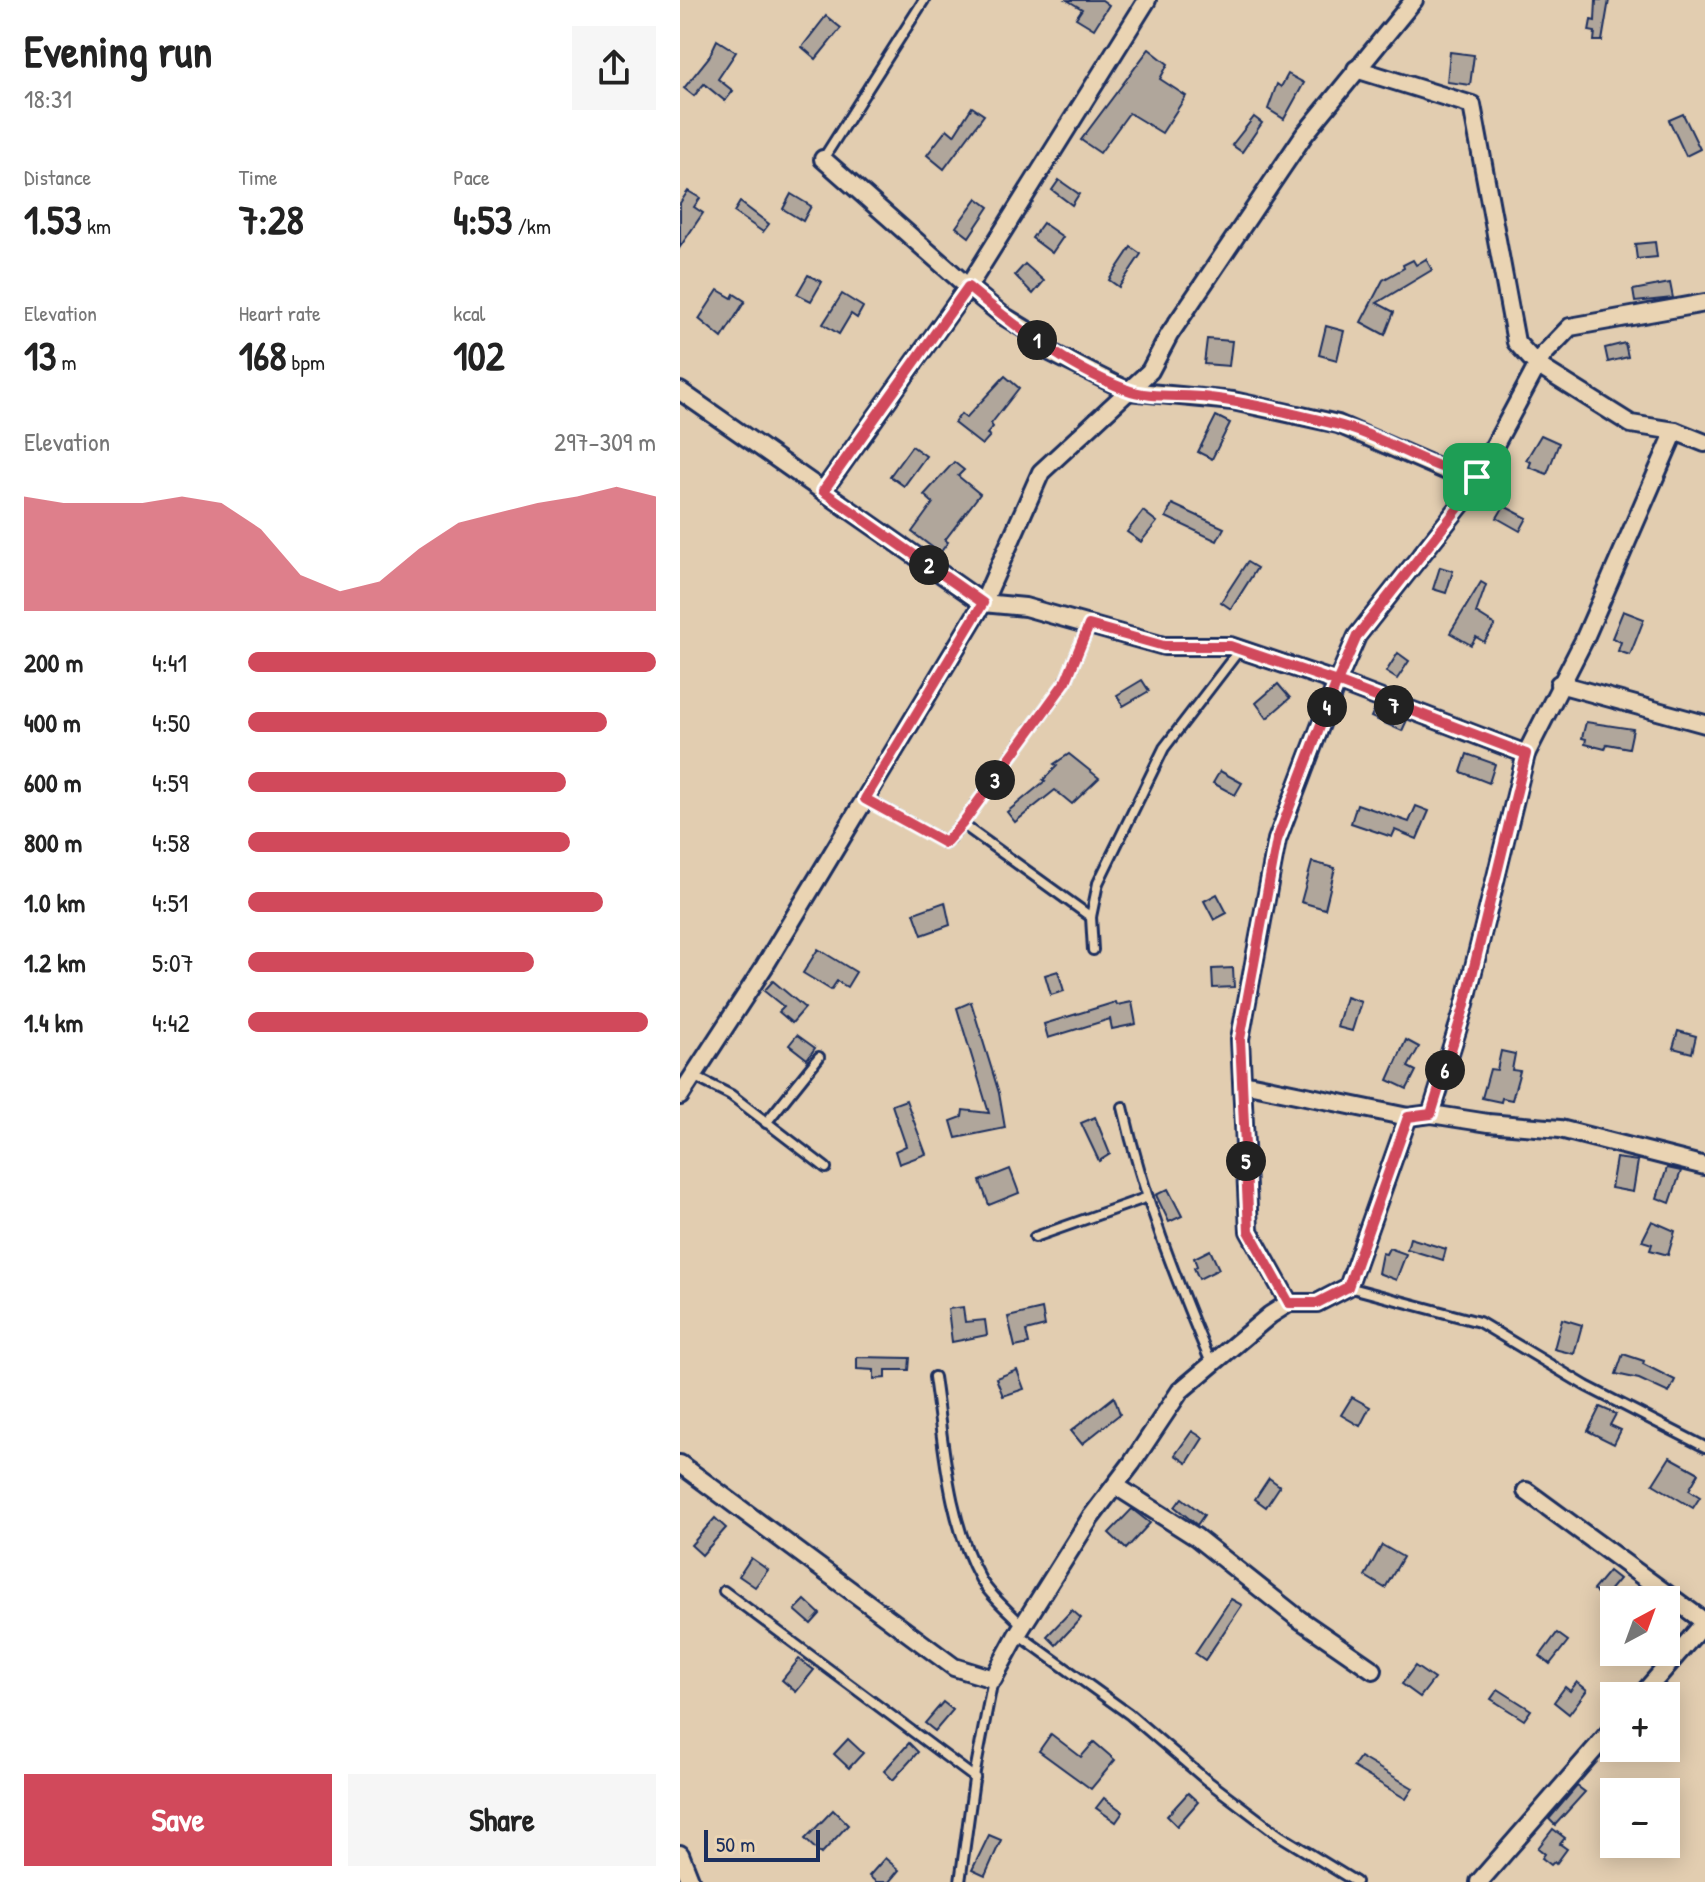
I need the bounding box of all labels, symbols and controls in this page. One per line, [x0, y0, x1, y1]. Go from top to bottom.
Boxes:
text: Evening run [24, 21, 212, 81]
button: share [572, 26, 656, 110]
text: 18:31 [24, 81, 72, 116]
text: Distance [24, 162, 91, 192]
text: Time [239, 162, 278, 192]
text: Pace [453, 162, 490, 192]
text: 1.53 [24, 192, 82, 246]
text: 7:28 [239, 192, 304, 246]
text: 4:53 [453, 192, 512, 246]
text: km [82, 211, 111, 241]
text: /km [512, 211, 551, 241]
text: Elevation [24, 298, 97, 328]
text: Heart rate [239, 298, 321, 328]
text: kcal [453, 298, 485, 328]
pin: 1 [1017, 320, 1057, 360]
text: 1 [1033, 325, 1041, 355]
text: 13 [24, 328, 56, 382]
text: 168 [239, 328, 286, 382]
text: 102 [453, 328, 505, 382]
text: m [56, 347, 76, 377]
text: bpm [286, 347, 325, 377]
text: Elevation [24, 424, 110, 459]
text: 297–309 m [554, 424, 656, 459]
pin [1443, 443, 1511, 511]
icon: arrive [1455, 455, 1499, 499]
pin: 2 [909, 545, 949, 585]
text: 2 [924, 550, 934, 580]
text: 200 m [24, 645, 83, 680]
text: 4:41 [152, 645, 187, 680]
pin: 7 [1374, 685, 1414, 725]
pin: 4 [1307, 687, 1347, 727]
text: 7 [1389, 690, 1399, 720]
text: 4 [1323, 692, 1331, 722]
text: 400 m [24, 705, 81, 740]
text: 4:50 [152, 705, 190, 740]
pin: 3 [975, 760, 1015, 800]
text: 600 m [24, 765, 81, 800]
text: 4:59 [152, 765, 188, 800]
text: 3 [990, 765, 1000, 795]
text: 800 m [24, 825, 82, 860]
text: 4:58 [152, 825, 190, 860]
text: 1.0 km [24, 885, 85, 920]
text: 4:51 [152, 885, 188, 920]
text: 1.2 km [24, 945, 86, 980]
text: 5:07 [152, 945, 194, 980]
text: 1.4 km [24, 1005, 83, 1040]
text: 4:42 [152, 1005, 190, 1040]
pin: 6 [1425, 1050, 1465, 1090]
text: 6 [1441, 1055, 1449, 1085]
pin: 5 [1226, 1141, 1266, 1181]
text: 5 [1241, 1146, 1251, 1176]
north arrow [1600, 1586, 1680, 1666]
map controls [1600, 1586, 1680, 1858]
button: + [1600, 1682, 1680, 1762]
button: Save [24, 1774, 332, 1866]
button: Share [348, 1774, 656, 1866]
button: − [1600, 1778, 1680, 1858]
scale bar [704, 1826, 820, 1862]
text: 50 m [716, 1829, 755, 1859]

